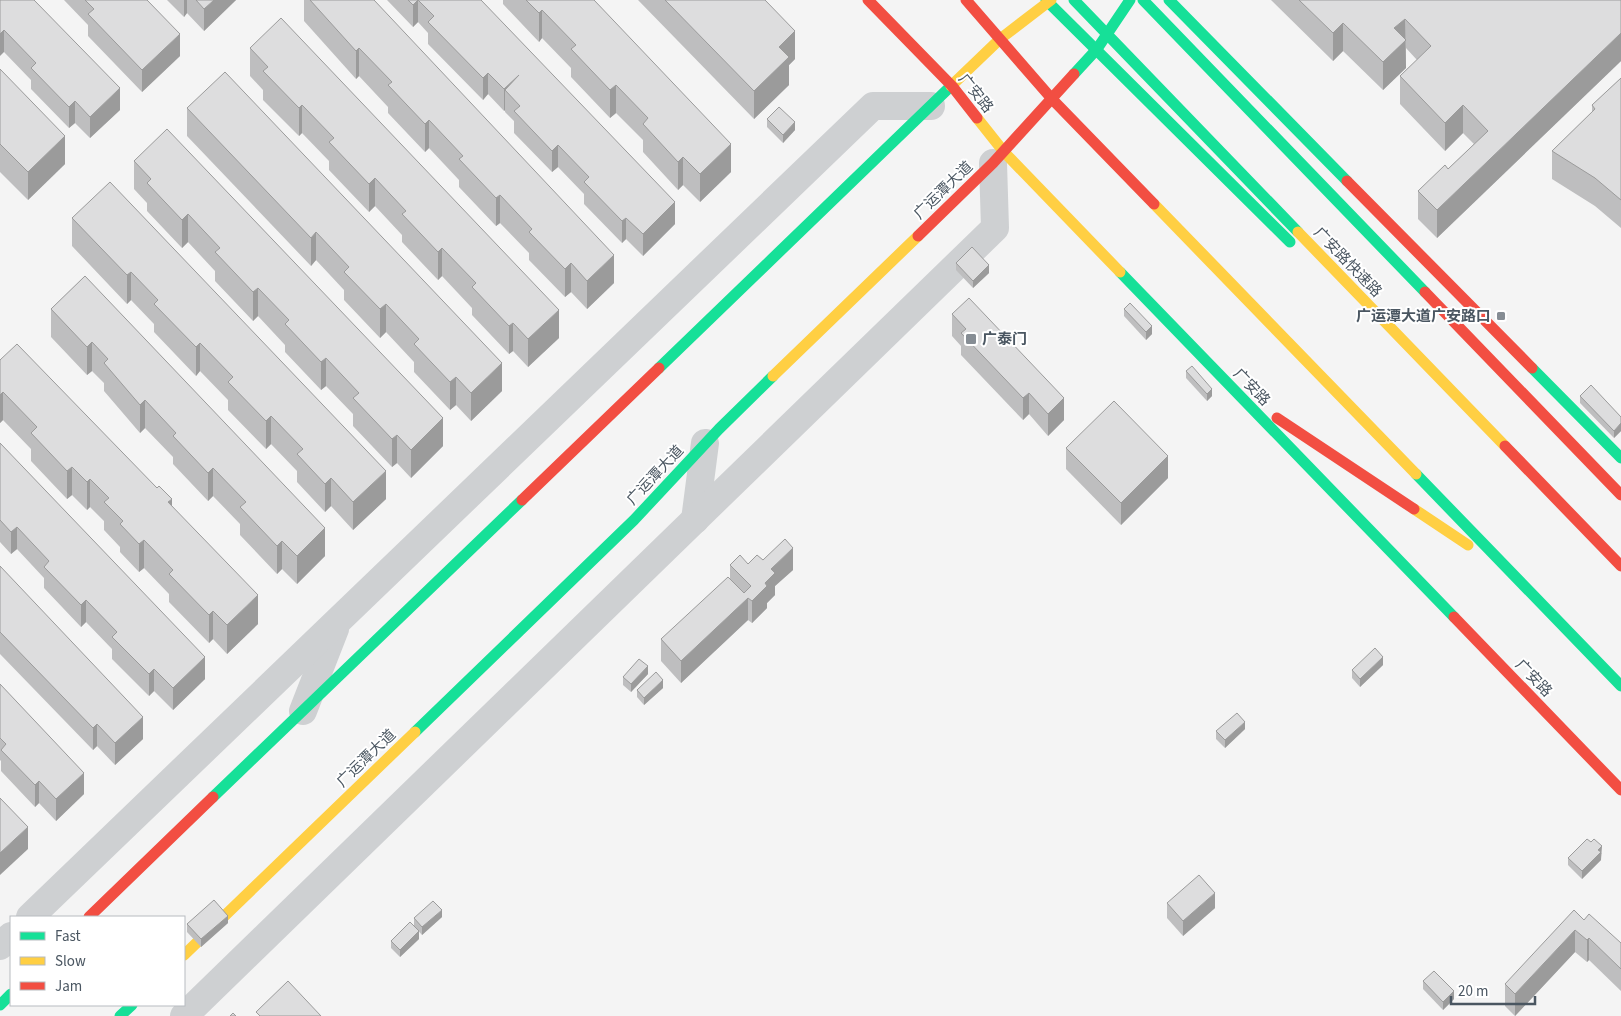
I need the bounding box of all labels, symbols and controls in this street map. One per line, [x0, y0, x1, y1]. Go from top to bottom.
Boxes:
street label: 广安路 [953, 69, 998, 117]
street label: 广运潭大道 [909, 157, 978, 224]
street label: 广安路快速路 [1309, 223, 1386, 302]
place label: 广运潭大道广安路口 [1356, 306, 1491, 327]
marker: 广运潭大道广安路口 [1495, 310, 1507, 322]
place label: 广泰门 [982, 329, 1027, 350]
marker: 广泰门 [964, 332, 978, 346]
street label: 广安路 [1228, 364, 1275, 411]
street label: 广运潭大道 [622, 441, 689, 510]
street label: 广安路 [1510, 655, 1557, 702]
street label: 广运潭大道 [332, 725, 401, 792]
legend [10, 916, 185, 1006]
text: Fast [55, 926, 81, 947]
text: Slow [55, 951, 86, 972]
scale bar [1451, 974, 1535, 1006]
text: Jam [55, 976, 82, 997]
text: 20 m [1458, 981, 1488, 1002]

